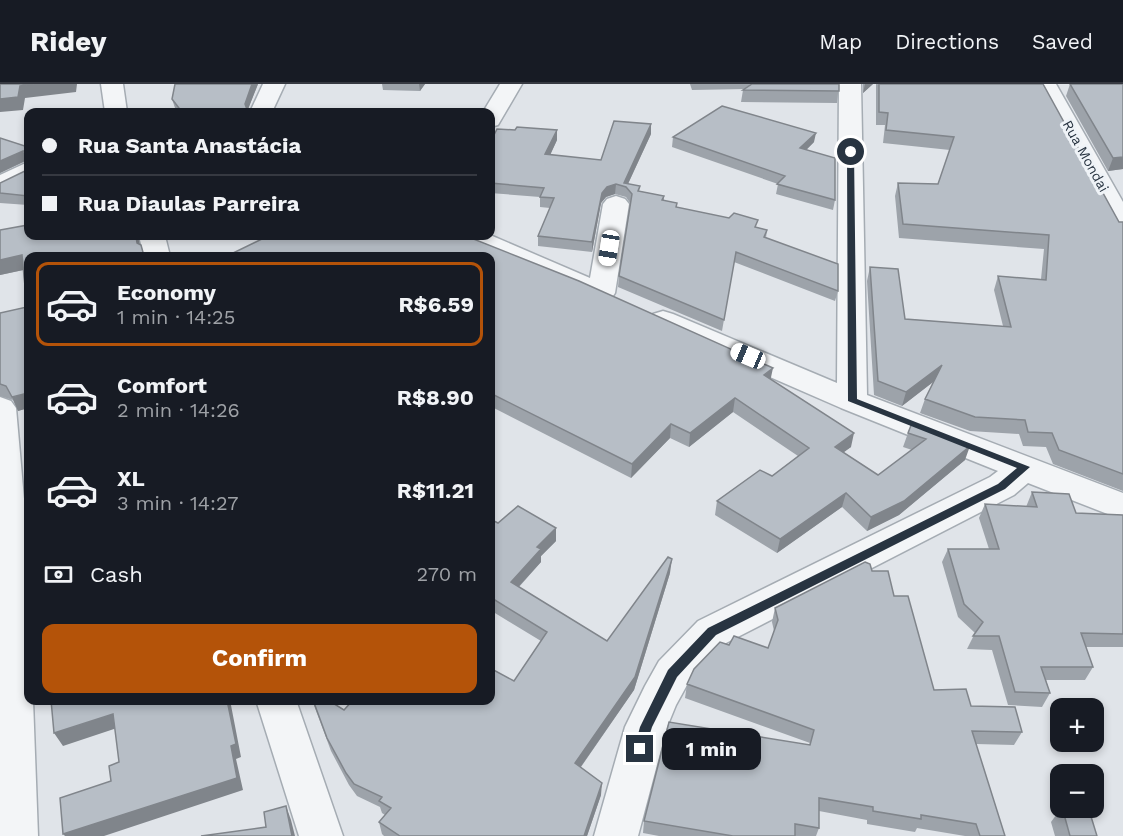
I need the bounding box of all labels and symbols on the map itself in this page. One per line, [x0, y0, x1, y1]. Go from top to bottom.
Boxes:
street label: Rua Mondai [1060, 117, 1112, 195]
route start [837, 138, 864, 165]
car [597, 229, 621, 267]
car [728, 341, 768, 371]
callout: 1 min [661, 728, 760, 770]
route end [626, 735, 653, 762]

